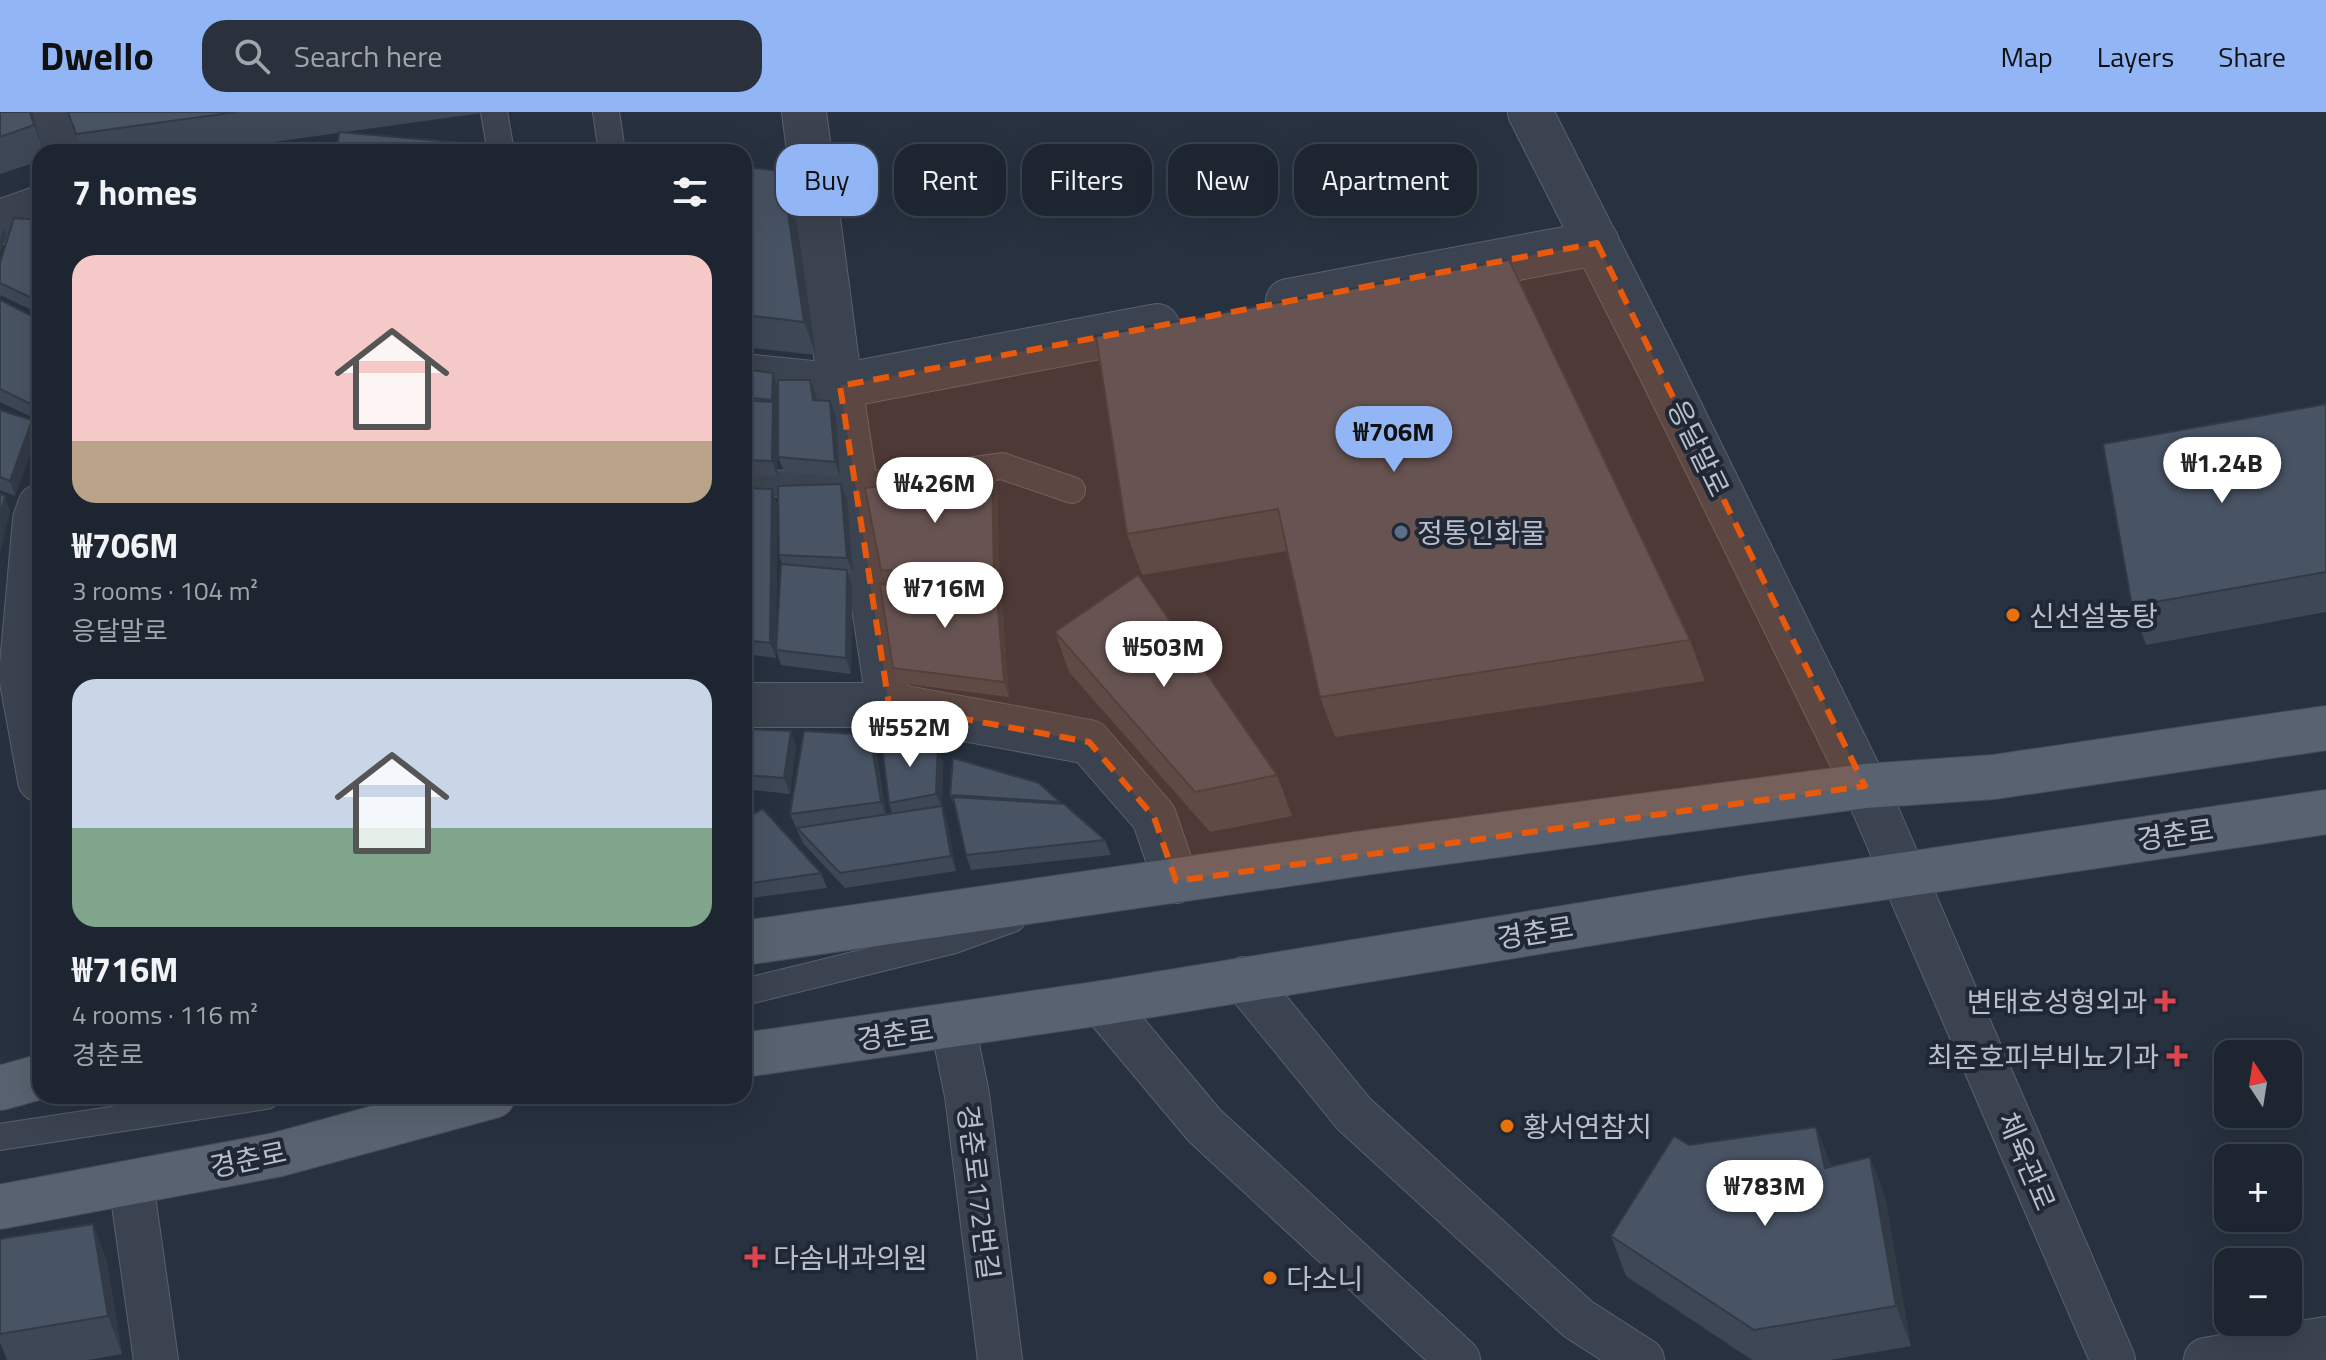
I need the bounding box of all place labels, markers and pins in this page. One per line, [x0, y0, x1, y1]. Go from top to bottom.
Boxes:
pin: ₩706M [1338, 406, 1450, 474]
pin: ₩1.24B [2157, 437, 2287, 505]
pin: ₩426M [879, 457, 991, 525]
place label: 정통인화물 [1417, 511, 1546, 554]
marker: 정통인화물 [1392, 523, 1410, 541]
pin: ₩716M [889, 562, 1001, 630]
place label: 신선설농탕 [2029, 594, 2158, 637]
marker: 신선설농탕 [2004, 606, 2022, 624]
pin: ₩503M [1108, 621, 1220, 689]
pin: ₩552M [854, 701, 966, 769]
place label: 변태호성형외과 [1967, 980, 2147, 1023]
marker: 변태호성형외과 [2154, 990, 2176, 1012]
place label: 최준호피부비뇨기과 [1927, 1035, 2159, 1078]
marker: 최준호피부비뇨기과 [2166, 1045, 2188, 1067]
place label: 황서연참치 [1523, 1105, 1652, 1148]
marker: 황서연참치 [1498, 1117, 1516, 1135]
pin: ₩783M [1709, 1160, 1821, 1228]
place label: 다솜내과의원 [773, 1236, 928, 1279]
marker: 다솜내과의원 [744, 1246, 766, 1268]
place label: 다소니 [1286, 1257, 1363, 1300]
marker: 다소니 [1261, 1269, 1279, 1287]

